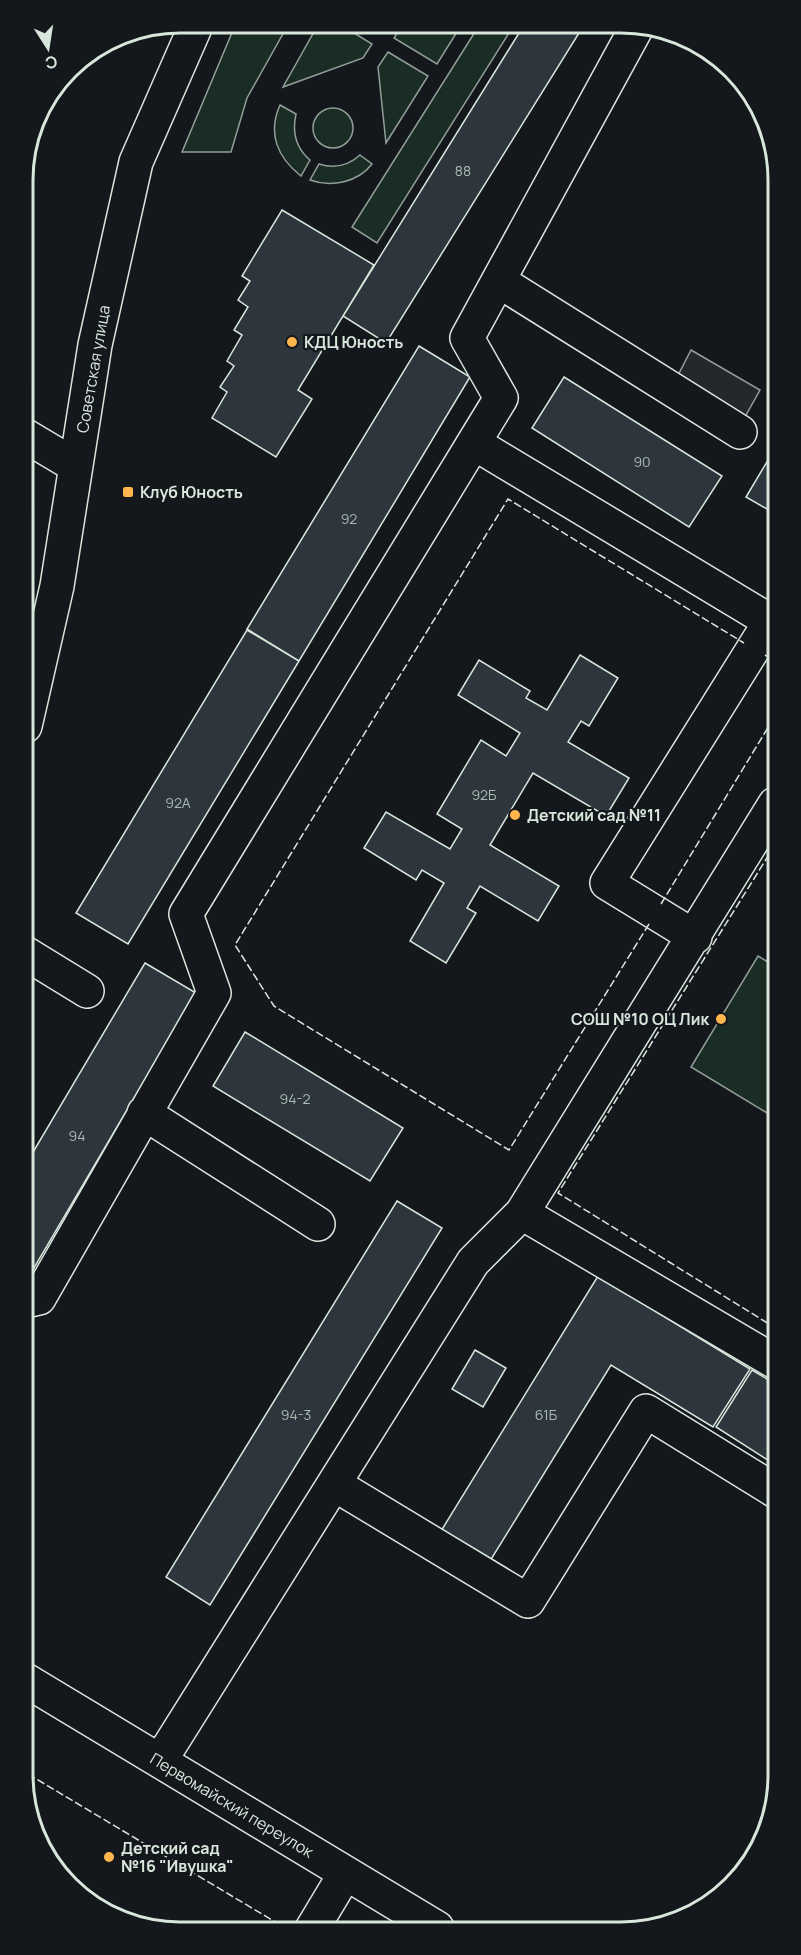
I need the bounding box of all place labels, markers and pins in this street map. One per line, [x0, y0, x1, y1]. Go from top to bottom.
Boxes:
place label: КДЦ Юность [304, 331, 403, 353]
marker: КДЦ Юность [285, 335, 299, 349]
place label: Клуб Юность [140, 481, 243, 503]
marker: Клуб Юность [121, 485, 135, 499]
place label: Детский сад №11 [527, 804, 661, 826]
marker: Детский сад №11 [508, 808, 522, 822]
place label: СОШ №10 ОЦ Лик [571, 1008, 709, 1030]
marker: СОШ №10 ОЦ Лик [714, 1012, 728, 1026]
place label: Детский сад №16 "Ивушка" [121, 1837, 234, 1877]
marker: Детский сад №16 "Ивушка" [102, 1850, 116, 1864]

